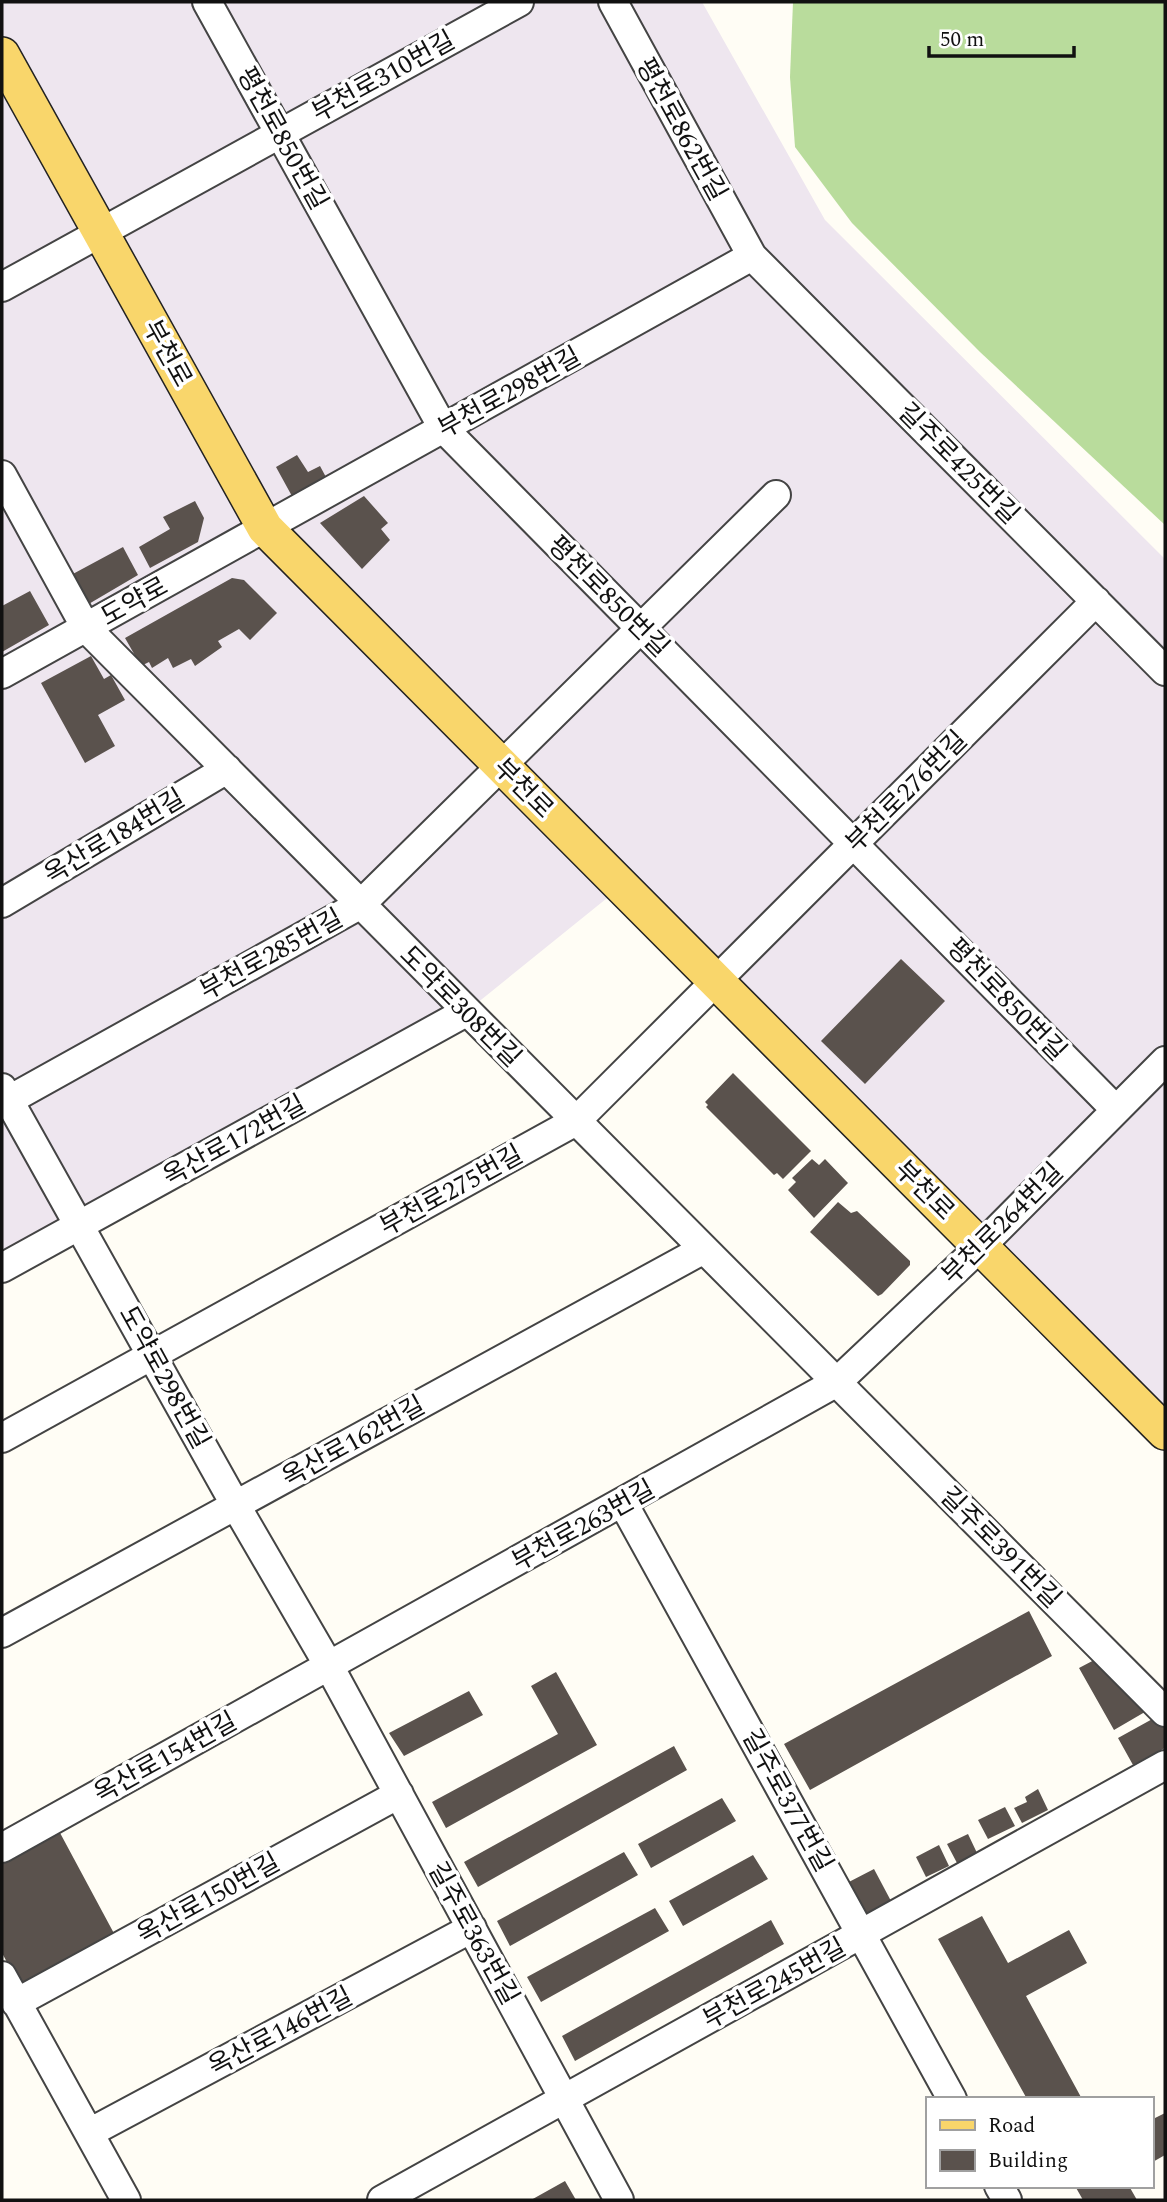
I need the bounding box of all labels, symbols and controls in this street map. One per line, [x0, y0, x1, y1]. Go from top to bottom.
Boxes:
scale bar [929, 14, 1074, 58]
street label: 부천로310번길 [304, 21, 463, 133]
text: 50 m [940, 24, 984, 56]
street label: 평천로862번길 [625, 50, 737, 209]
street label: 평천로850번길 [226, 59, 338, 218]
street label: 부천로 [132, 312, 202, 395]
street label: 부천로298번길 [430, 337, 589, 449]
street label: 길주로425번길 [888, 393, 1029, 534]
street label: 평천로850번길 [538, 526, 679, 667]
street label: 도약로 [93, 567, 176, 637]
street label: 부천로276번길 [836, 721, 977, 862]
street label: 부천로 [484, 749, 563, 828]
street label: 옥산로184번길 [36, 779, 193, 895]
street label: 부천로285번길 [192, 899, 351, 1011]
street label: 평천로850번길 [937, 929, 1076, 1071]
street label: 도약로308번길 [390, 936, 531, 1077]
street label: 옥산로172번길 [155, 1085, 314, 1197]
street label: 부천로275번길 [372, 1135, 531, 1247]
street label: 부천로 [885, 1151, 964, 1230]
street label: 부천로264번길 [932, 1153, 1073, 1294]
street label: 도약로298번길 [108, 1298, 220, 1457]
street label: 옥산로162번길 [274, 1386, 433, 1498]
street label: 부천로263번길 [504, 1470, 663, 1582]
street label: 길주로391번길 [930, 1477, 1071, 1618]
street label: 옥산로154번길 [86, 1702, 245, 1814]
street label: 길주로377번길 [731, 1721, 843, 1880]
street label: 옥산로150번길 [129, 1843, 288, 1955]
street label: 길주로363번길 [417, 1854, 529, 2013]
street label: 부천로245번길 [695, 1928, 854, 2040]
street label: 옥산로146번길 [201, 1977, 360, 2087]
legend [926, 2097, 1153, 2188]
text: Road [988, 2110, 1035, 2142]
text: Building [988, 2145, 1068, 2177]

